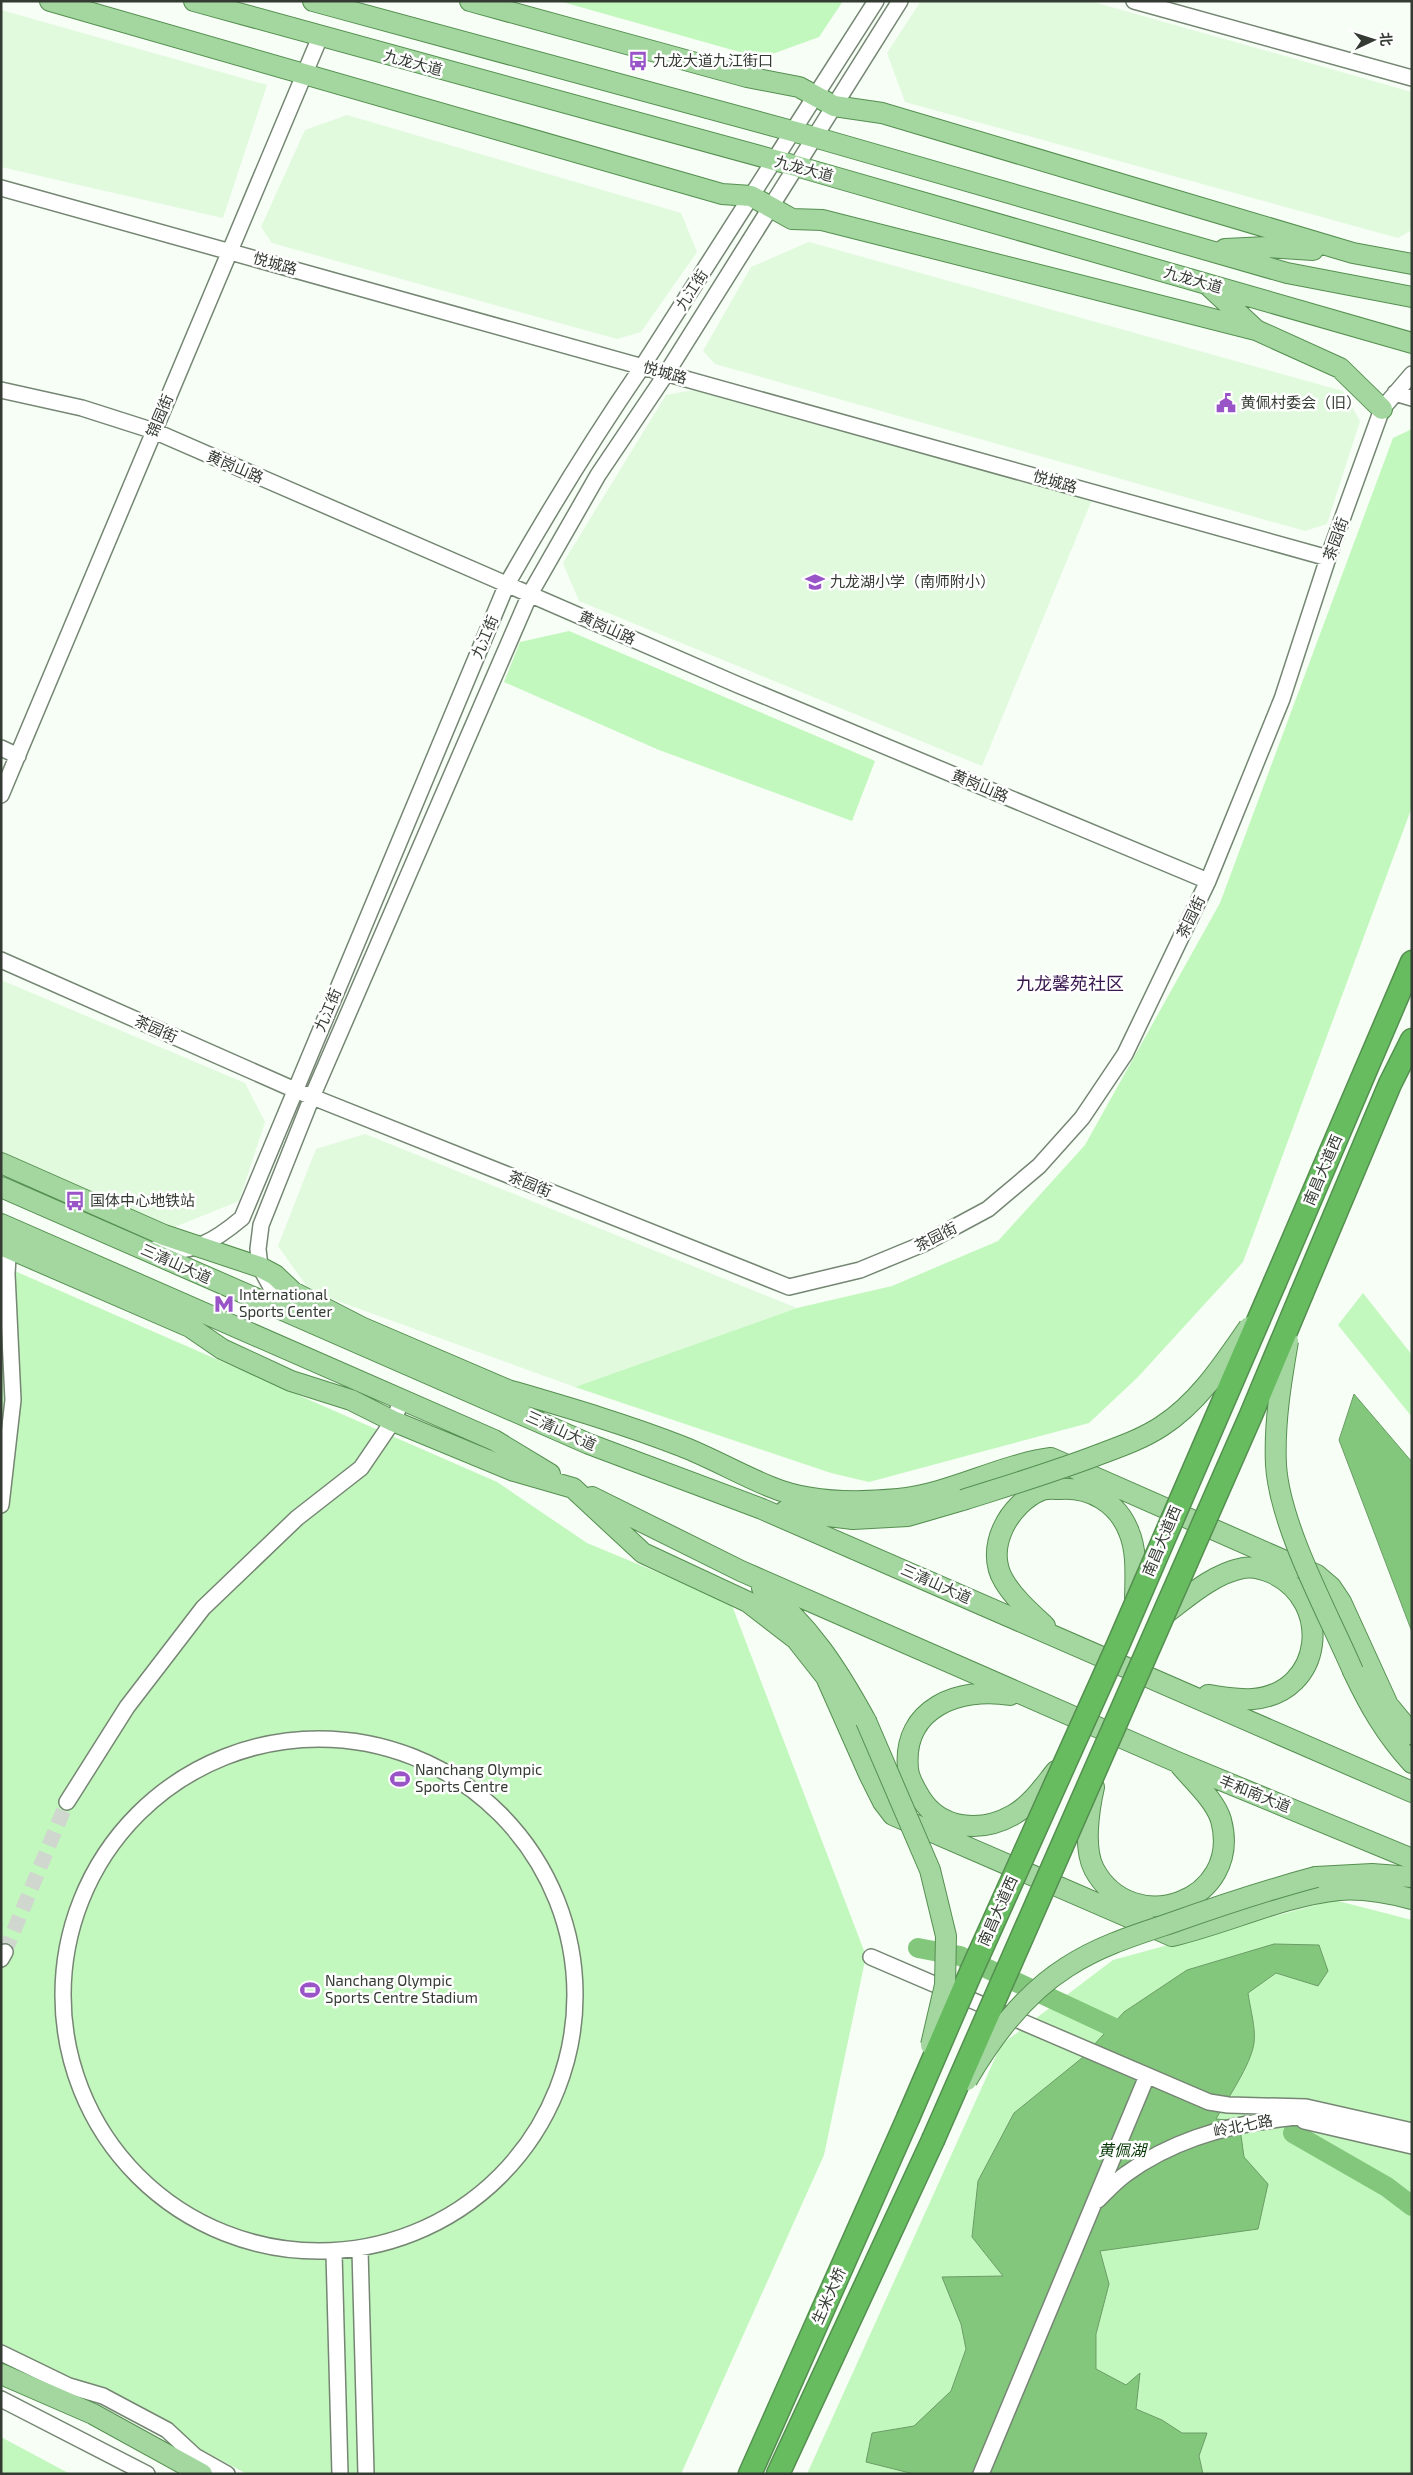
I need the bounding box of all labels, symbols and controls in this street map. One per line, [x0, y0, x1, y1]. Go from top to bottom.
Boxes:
north arrow [1348, 15, 1398, 65]
text: 北 [1377, 31, 1395, 47]
street label: 九龙大道 [382, 46, 445, 78]
bus stop icon: 九龙大道九江街口 [627, 50, 649, 72]
place label: 九龙大道九江街口 [653, 51, 773, 69]
street label: 九龙大道 [773, 152, 836, 184]
street label: 悦城路 [251, 248, 299, 278]
street label: 九龙大道 [1162, 262, 1225, 296]
street label: 九江街 [671, 266, 711, 313]
street label: 悦城路 [641, 357, 689, 387]
street label: 锦园街 [142, 391, 176, 440]
public building icon: 黄佩村委会（旧） [1215, 392, 1237, 414]
place label: 黄佩村委会（旧） [1241, 393, 1361, 411]
street label: 黄岗山路 [204, 446, 267, 486]
street label: 悦城路 [1031, 466, 1079, 496]
street label: 茶园街 [1319, 514, 1351, 563]
school or university icon: 九龙湖小学（南师附小） [804, 571, 826, 593]
place label: 九龙湖小学（南师附小） [830, 572, 995, 590]
street label: 黄岗山路 [576, 607, 638, 648]
street label: 九江街 [467, 612, 501, 661]
street label: 黄岗山路 [949, 765, 1012, 805]
street label: 茶园街 [1172, 892, 1208, 941]
district label: 九龙馨苑社区 [1016, 972, 1124, 994]
street label: 九江街 [310, 985, 344, 1034]
street label: 茶园街 [132, 1011, 181, 1045]
street label: 南昌大道西 [1299, 1132, 1345, 1208]
street label: 茶园街 [506, 1166, 555, 1200]
bus stop icon: 国体中心地铁站 [64, 1190, 86, 1212]
place label: 国体中心地铁站 [90, 1191, 195, 1209]
street label: 茶园街 [911, 1218, 960, 1254]
street label: 三清山大道 [138, 1240, 214, 1287]
place label: International Sports Center [239, 1285, 332, 1320]
metro station icon: International Sports Center [213, 1293, 235, 1315]
street label: 三清山大道 [523, 1407, 599, 1454]
street label: 南昌大道西 [1138, 1503, 1184, 1579]
street label: 三清山大道 [898, 1560, 974, 1607]
place label: Nanchang Olympic Sports Centre [415, 1760, 542, 1795]
sports icon: Nanchang Olympic Sports Centre [389, 1768, 411, 1790]
street label: 丰和南大道 [1217, 1771, 1294, 1815]
street label: 南昌大道西 [974, 1873, 1021, 1949]
place label: Nanchang Olympic Sports Centre Stadium [325, 1971, 478, 2006]
sports icon: Nanchang Olympic Sports Centre Stadium [299, 1979, 321, 2001]
street label: 岭北七路 [1212, 2110, 1274, 2140]
water label: 黄佩湖 [1098, 2140, 1149, 2159]
street label: 生米大桥 [808, 2265, 849, 2327]

